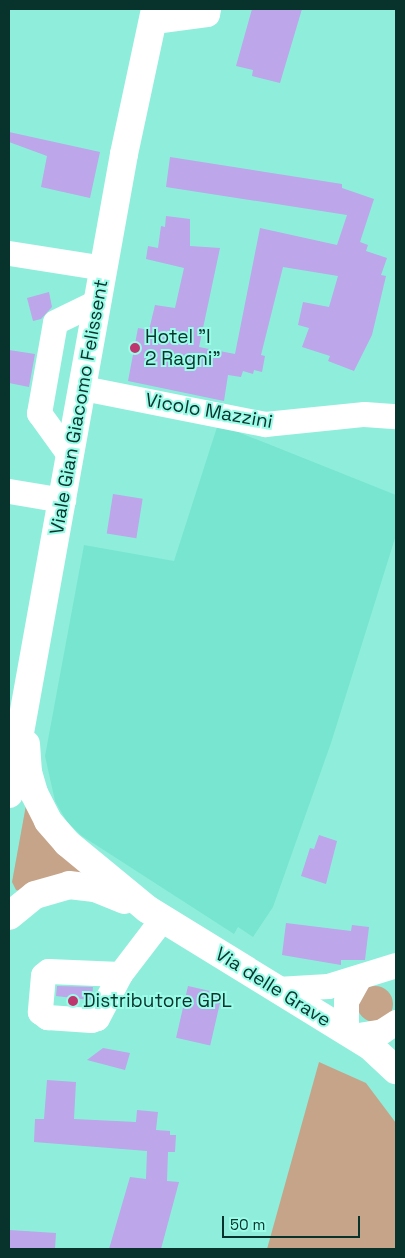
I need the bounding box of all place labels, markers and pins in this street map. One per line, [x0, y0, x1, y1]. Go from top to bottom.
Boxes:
place label: Hotel "I 2 Ragni" [145, 326, 221, 370]
marker: Hotel "I 2 Ragni" [129, 342, 141, 354]
place label: Distributore GPL [83, 990, 232, 1012]
marker: Distributore GPL [67, 995, 79, 1007]

